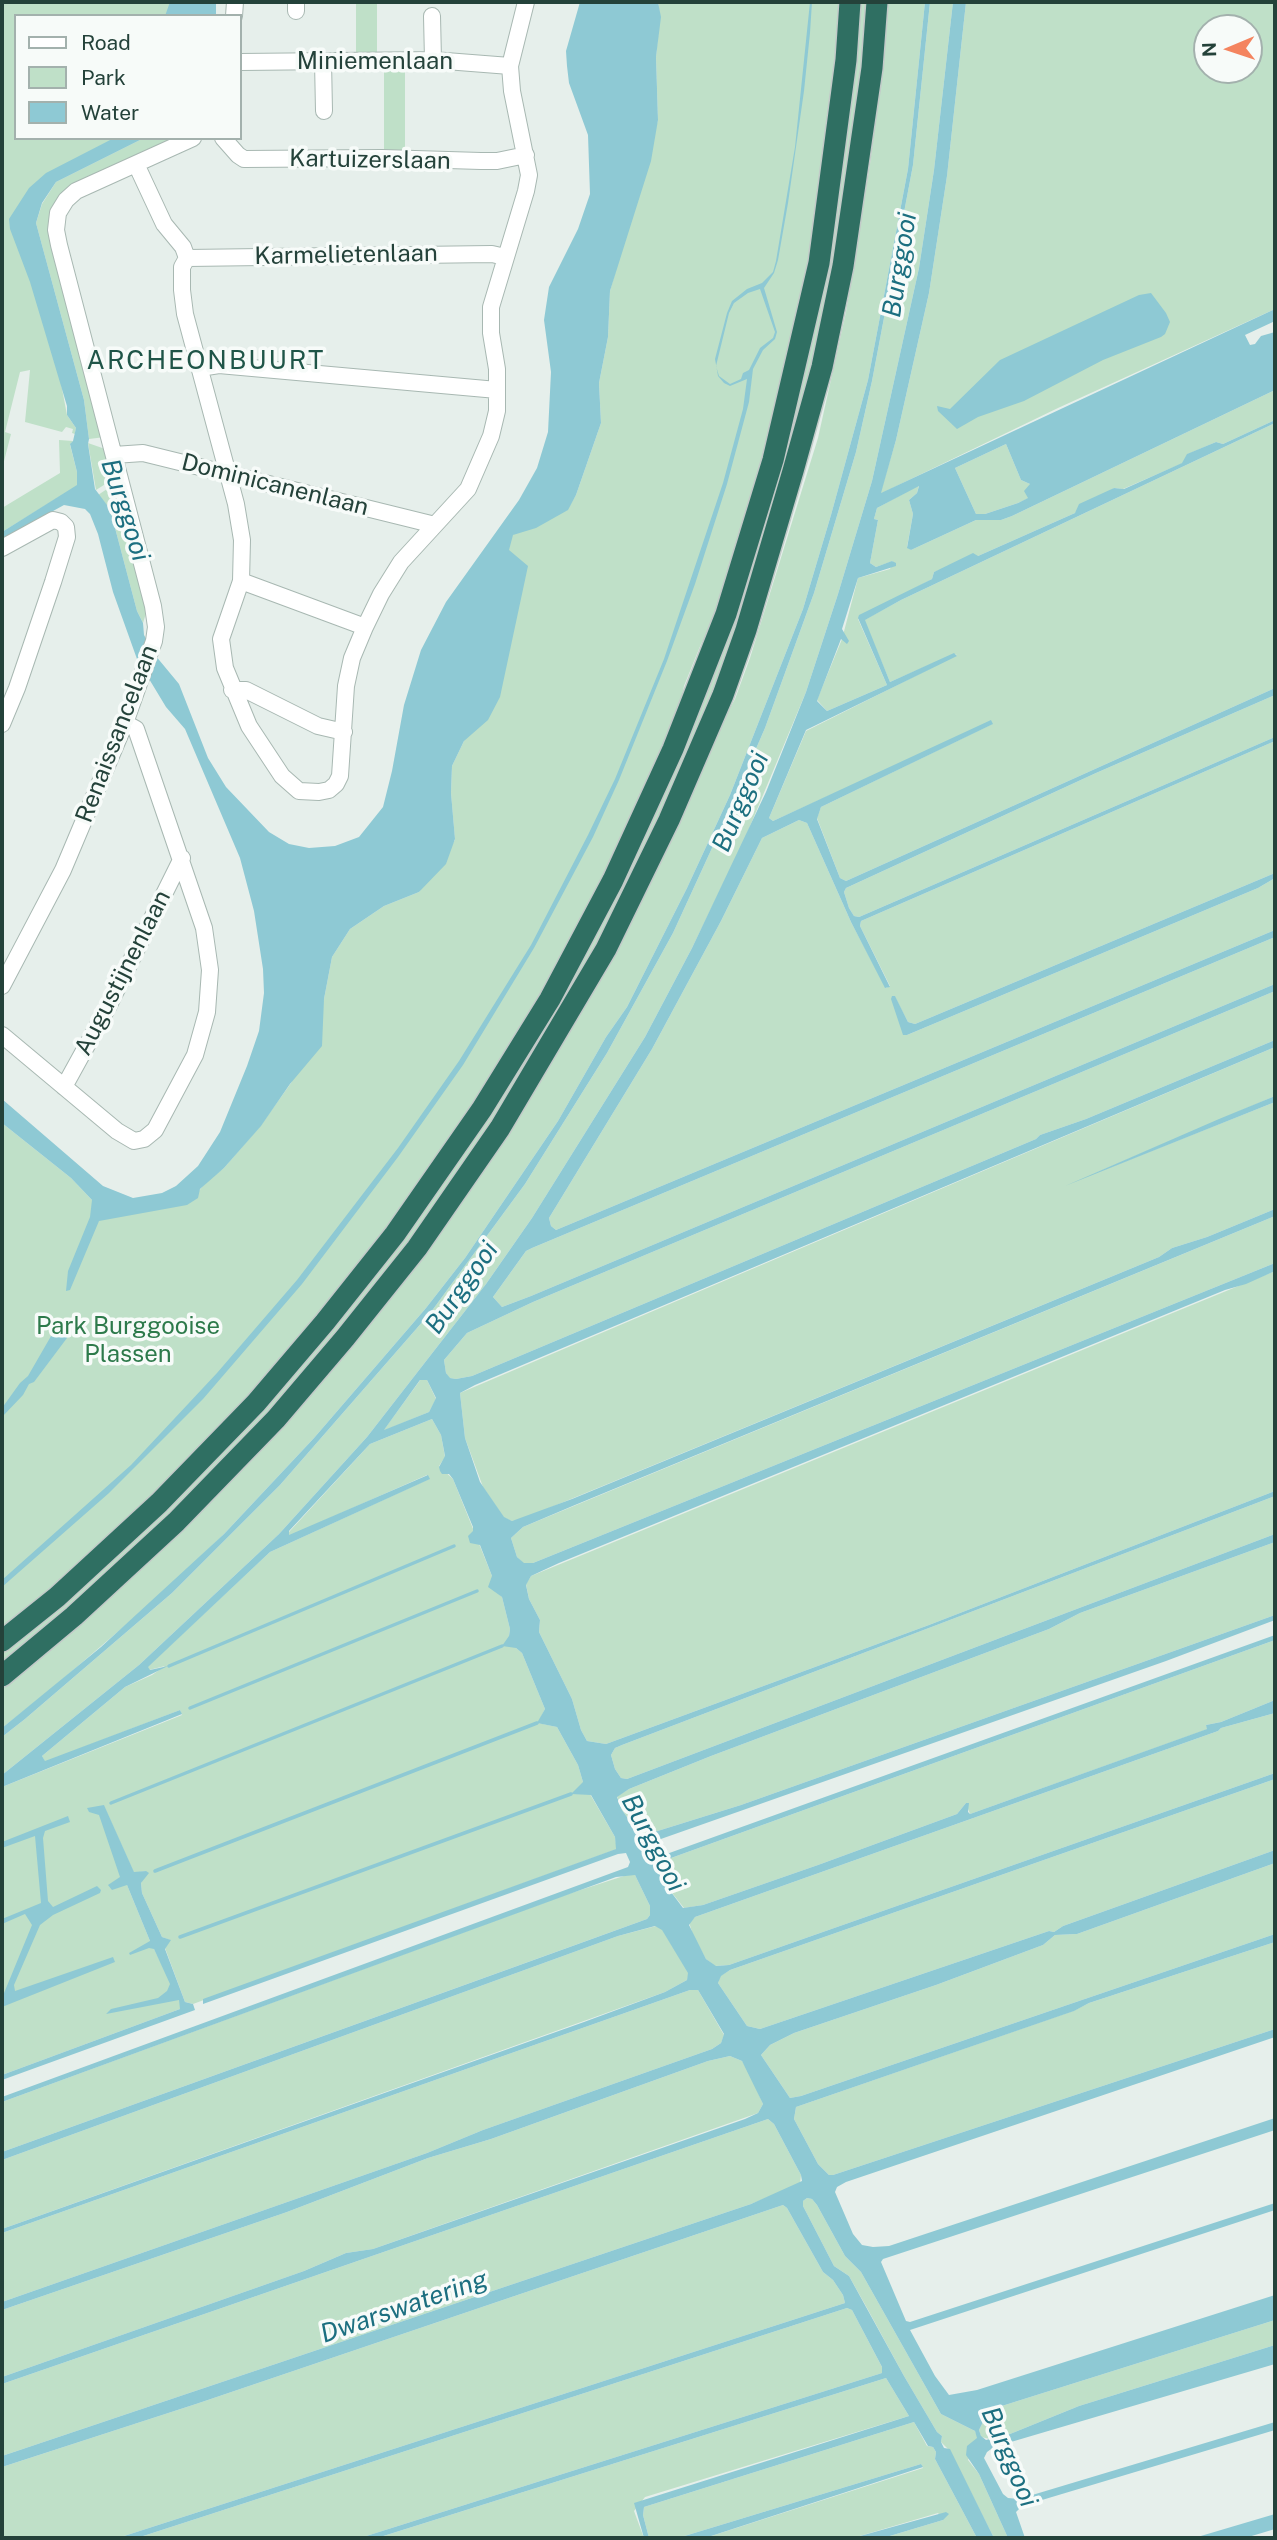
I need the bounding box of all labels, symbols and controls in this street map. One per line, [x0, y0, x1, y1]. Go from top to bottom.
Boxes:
legend [14, 14, 242, 140]
north arrow [1193, 14, 1263, 84]
text: Road [81, 30, 131, 55]
text: N [1198, 42, 1220, 57]
street label: Miniemenlaan [297, 48, 453, 76]
text: Park [81, 65, 126, 90]
text: Water [81, 100, 139, 125]
street label: Kartuizerslaan [289, 144, 451, 176]
water label: Burggooi [876, 210, 924, 320]
street label: Karmelietenlaan [254, 239, 438, 271]
district label: ARCHEONBUURT [88, 345, 324, 377]
street label: Dominicanenlaan [178, 448, 372, 522]
water label: Burggooi [94, 455, 156, 565]
street label: Renaissancelaan [70, 641, 164, 827]
water label: Burggooi [706, 747, 776, 857]
street label: Augustijnenlaan [69, 886, 177, 1060]
water label: Burggooi [419, 1236, 505, 1340]
park label: Park Burggooise Plassen [36, 1313, 220, 1369]
water label: Burggooi [614, 1789, 692, 1897]
water label: Dwarswatering [316, 2264, 492, 2350]
water label: Burggooi [974, 2402, 1044, 2512]

